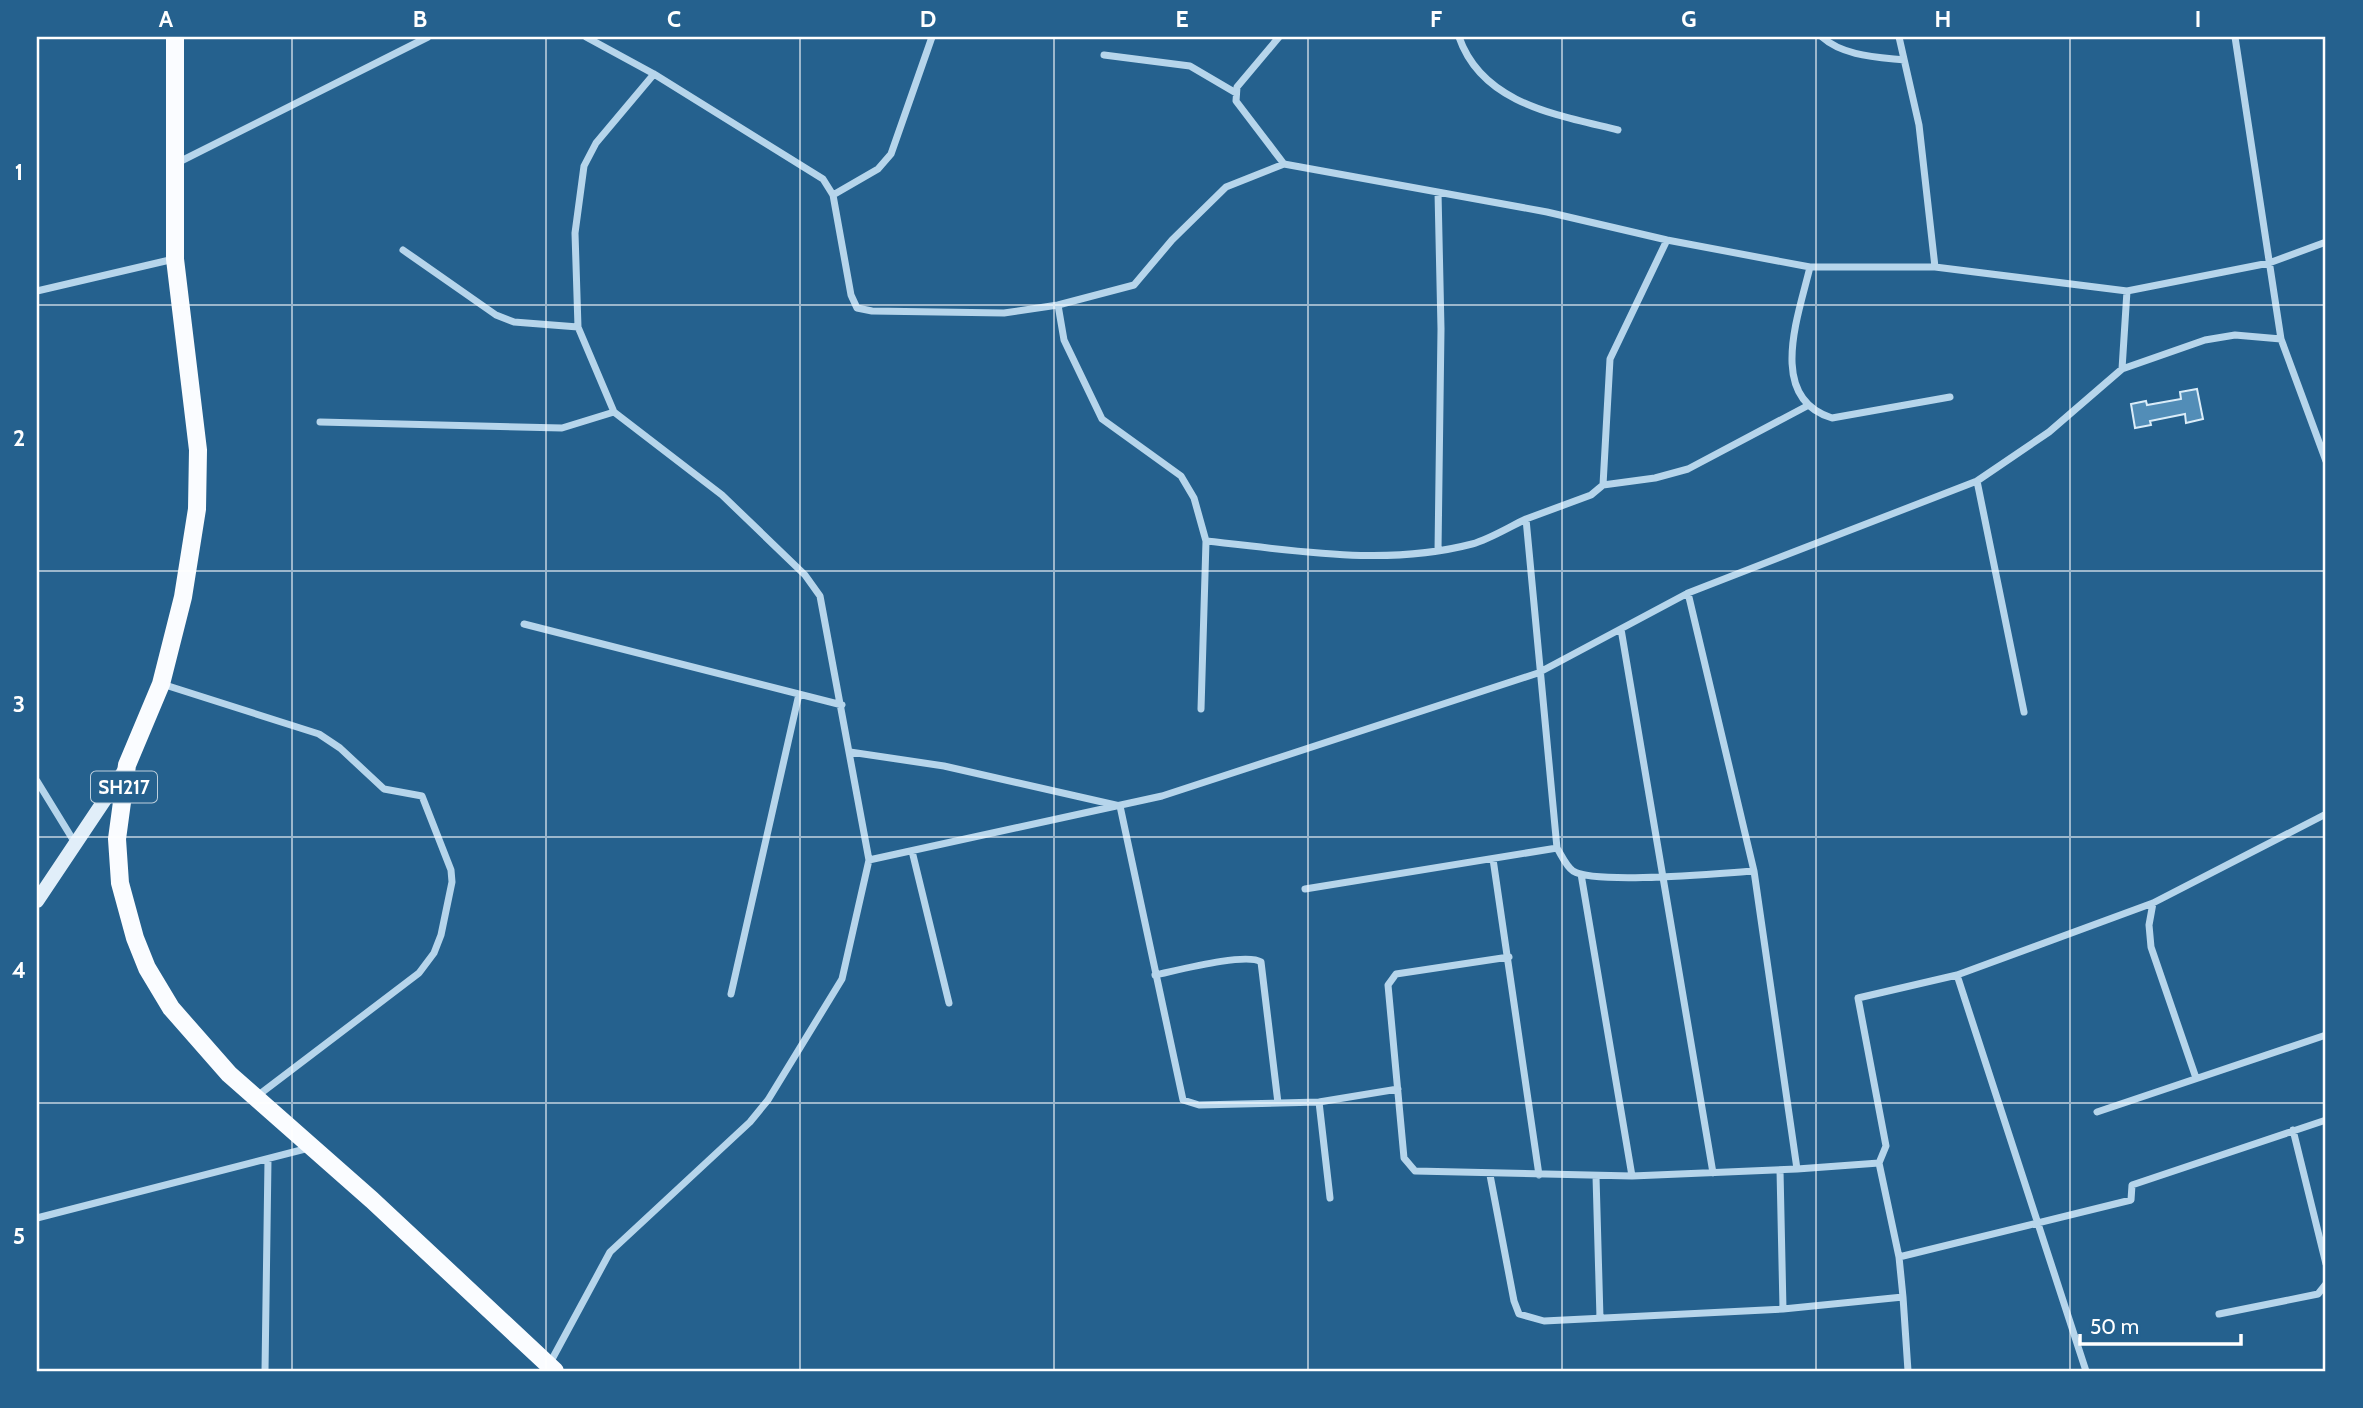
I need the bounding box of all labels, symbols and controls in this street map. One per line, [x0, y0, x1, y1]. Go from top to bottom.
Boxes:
text: A [159, 5, 174, 33]
text: B [413, 5, 427, 33]
text: C [667, 5, 681, 33]
text: D [920, 5, 936, 33]
text: E [1175, 5, 1189, 33]
text: F [1430, 5, 1442, 33]
text: G [1681, 5, 1697, 33]
text: H [1935, 5, 1951, 33]
text: I [2195, 5, 2201, 33]
text: 1 [15, 158, 23, 186]
text: 2 [13, 424, 25, 452]
text: 3 [13, 690, 25, 718]
road number: SH217 [91, 772, 157, 802]
text: 4 [12, 956, 26, 984]
text: 5 [13, 1222, 25, 1250]
scale bar [2080, 1303, 2240, 1347]
text: 50 m [2090, 1314, 2139, 1339]

